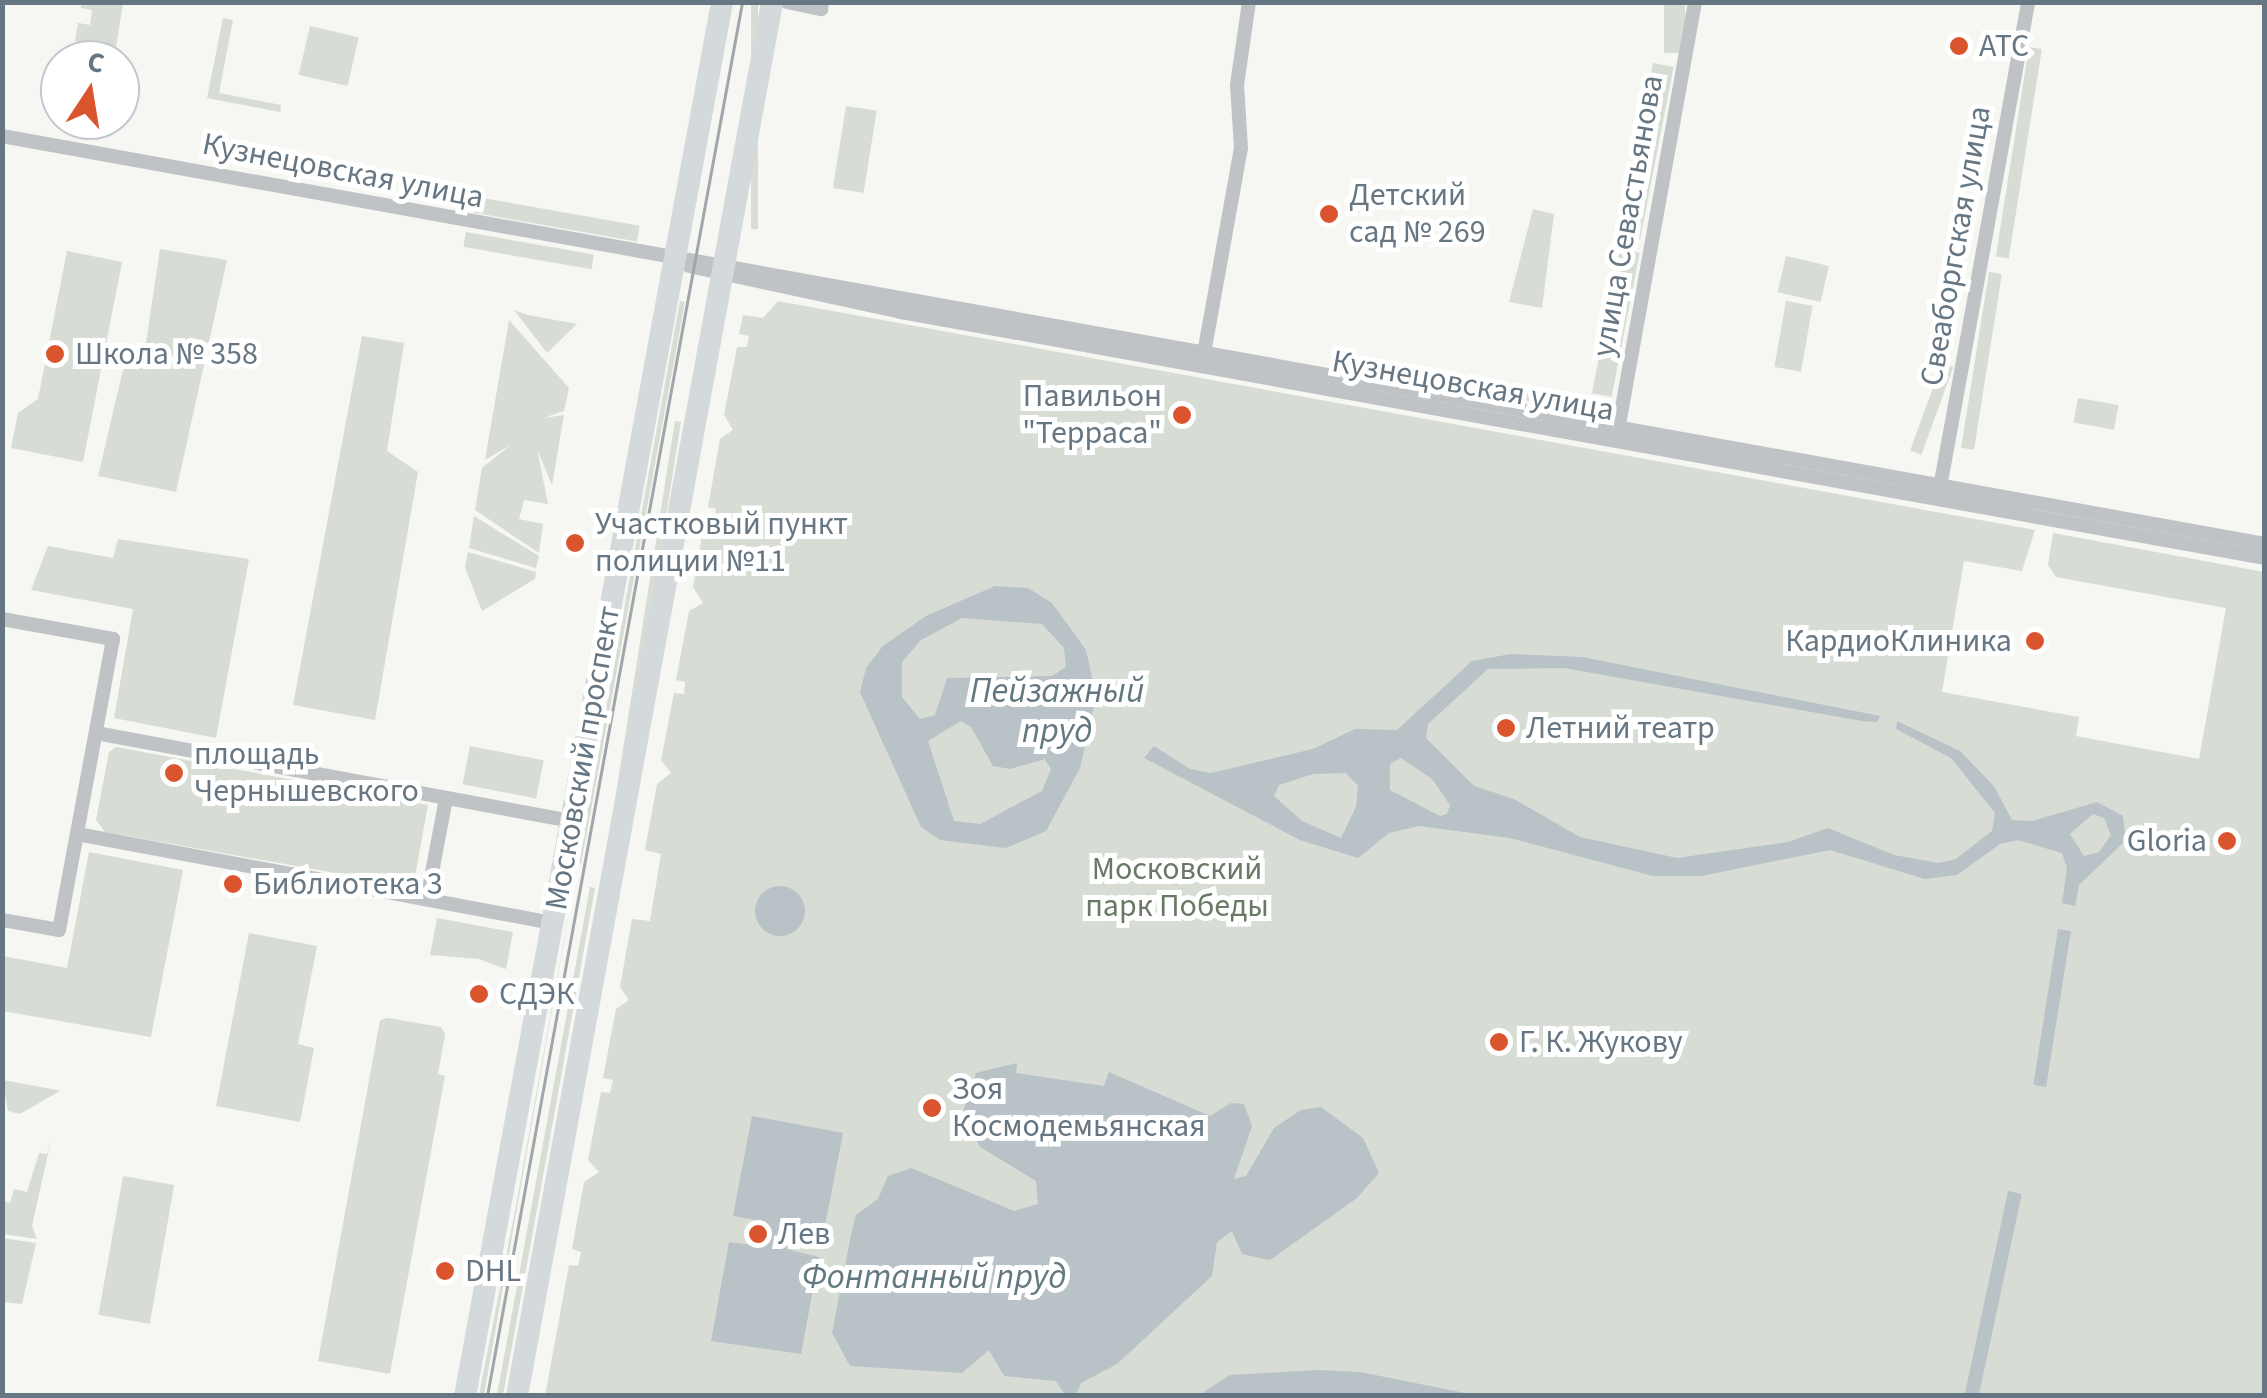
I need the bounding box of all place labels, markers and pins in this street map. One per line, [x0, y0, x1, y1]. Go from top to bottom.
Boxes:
place label: АТС [1979, 27, 2029, 65]
marker: АТС [1948, 35, 1970, 57]
place label: Детский сад № 269 [1349, 177, 1486, 252]
marker: Детский сад № 269 [1318, 203, 1340, 225]
place label: Школа № 358 [75, 335, 258, 373]
marker: Школа № 358 [44, 343, 66, 365]
place label: Павильон "Терраса" [1022, 378, 1162, 453]
marker: Павильон "Терраса" [1171, 404, 1193, 426]
place label: Участковый пункт полиции №11 [595, 506, 848, 581]
marker: Участковый пункт полиции №11 [564, 532, 586, 554]
place label: КардиоКлиника [1785, 622, 2012, 660]
marker: КардиоКлиника [2022, 628, 2048, 654]
place label: Летний театр [1526, 709, 1715, 747]
marker: Летний театр [1495, 717, 1517, 739]
place label: площадь Чернышевского [194, 736, 419, 811]
marker: площадь Чернышевского [163, 762, 185, 784]
place label: Gloria [2127, 822, 2207, 860]
marker: Gloria [2216, 830, 2238, 852]
place label: Библиотека 3 [253, 865, 443, 903]
marker: Библиотека 3 [222, 873, 244, 895]
place label: СДЭК [499, 975, 574, 1013]
marker: СДЭК [468, 983, 490, 1005]
place label: Г. К. Жукову [1519, 1023, 1683, 1061]
marker: Г. К. Жукову [1488, 1031, 1510, 1053]
place label: Зоя Космодемьянская [952, 1071, 1206, 1146]
marker: Зоя Космодемьянская [921, 1097, 943, 1119]
place label: Лев [778, 1215, 830, 1253]
marker: Лев [747, 1223, 769, 1245]
place label: DHL [465, 1252, 521, 1290]
marker: DHL [434, 1260, 456, 1282]

